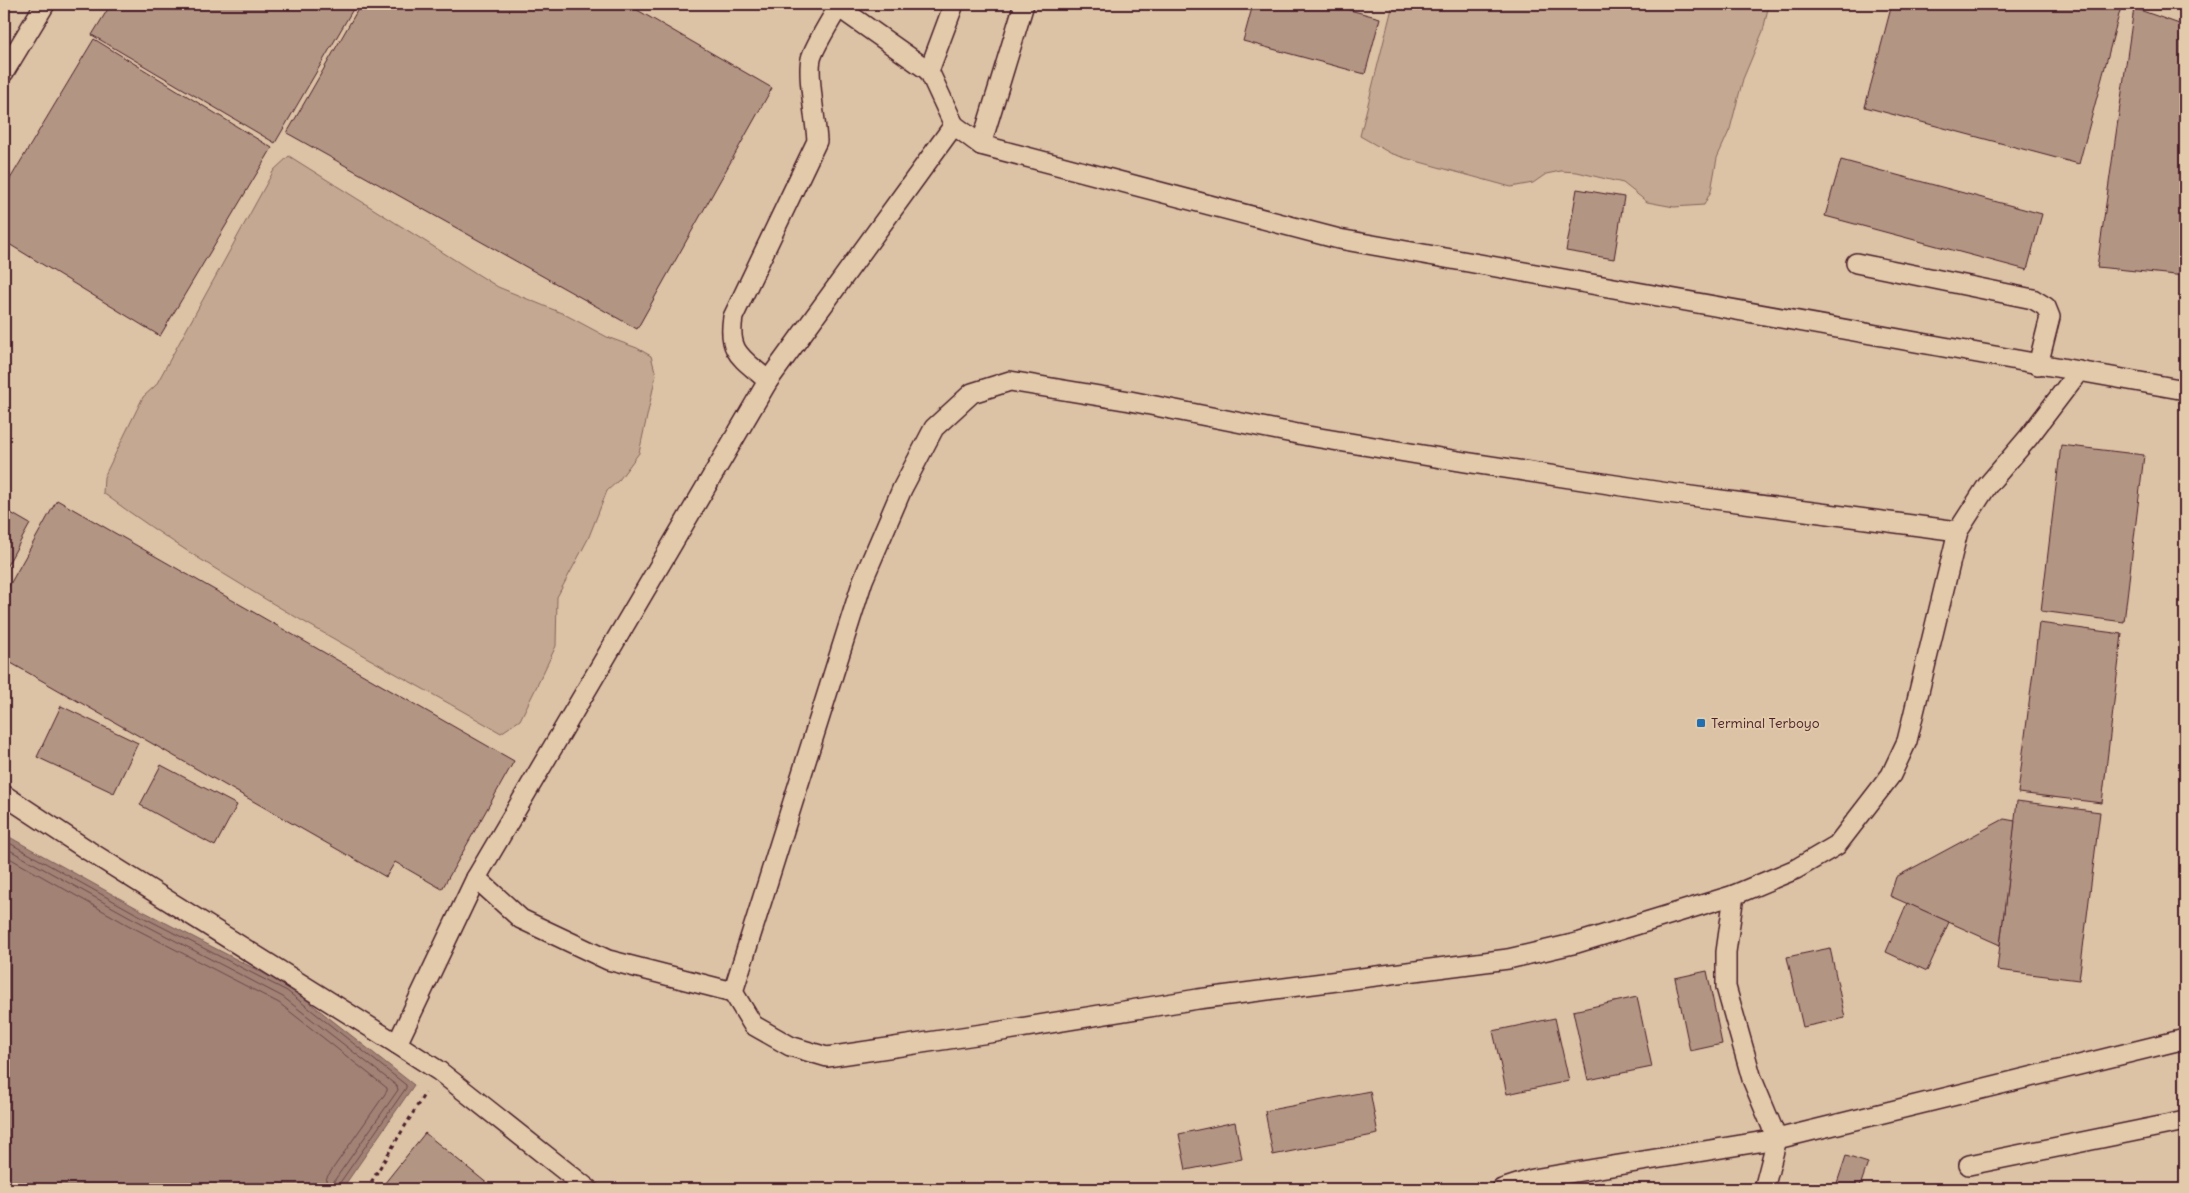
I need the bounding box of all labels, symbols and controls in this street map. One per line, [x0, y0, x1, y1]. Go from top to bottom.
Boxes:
place label: Terminal Terboyo [1711, 714, 1820, 732]
marker: Terminal Terboyo [1695, 717, 1707, 729]

